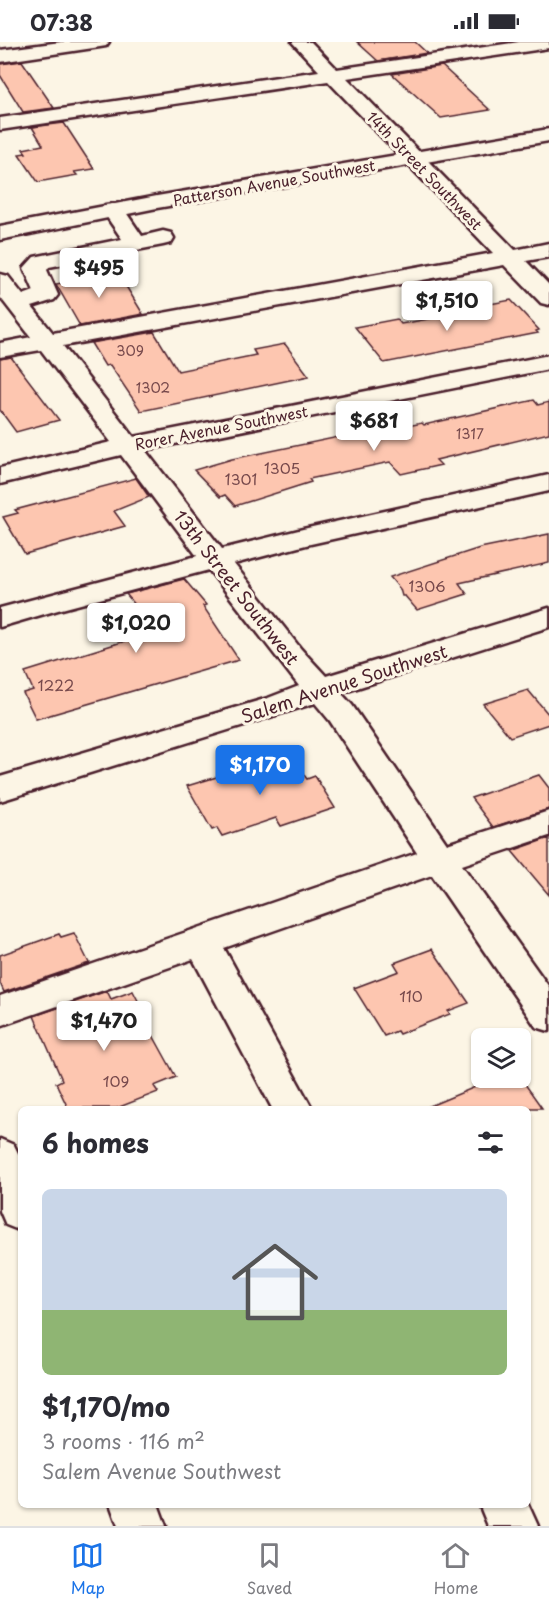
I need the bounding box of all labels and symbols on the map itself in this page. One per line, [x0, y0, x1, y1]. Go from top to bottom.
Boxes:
street label: 14th Street Southwest [362, 105, 488, 235]
street label: Patterson Avenue Southwest [171, 153, 377, 211]
pin: $495 [63, 248, 135, 299]
pin: $1,510 [398, 281, 496, 332]
house number: 309 [116, 340, 144, 361]
house number: 1302 [136, 377, 170, 398]
street label: Rorer Avenue Southwest [133, 399, 309, 455]
pin: $681 [338, 401, 410, 452]
house number: 1317 [456, 423, 484, 444]
house number: 1305 [264, 456, 300, 479]
house number: 1301 [225, 467, 257, 490]
street label: 13th Street Southwest [168, 504, 306, 670]
house number: 1306 [408, 574, 446, 597]
pin: $1,020 [87, 603, 185, 654]
street label: Salem Avenue Southwest [237, 637, 451, 729]
house number: 1222 [38, 673, 74, 696]
pin: $1,170 [211, 745, 309, 796]
house number: 110 [399, 984, 423, 1007]
pin: $1,470 [55, 1001, 153, 1052]
house number: 109 [103, 1069, 129, 1092]

